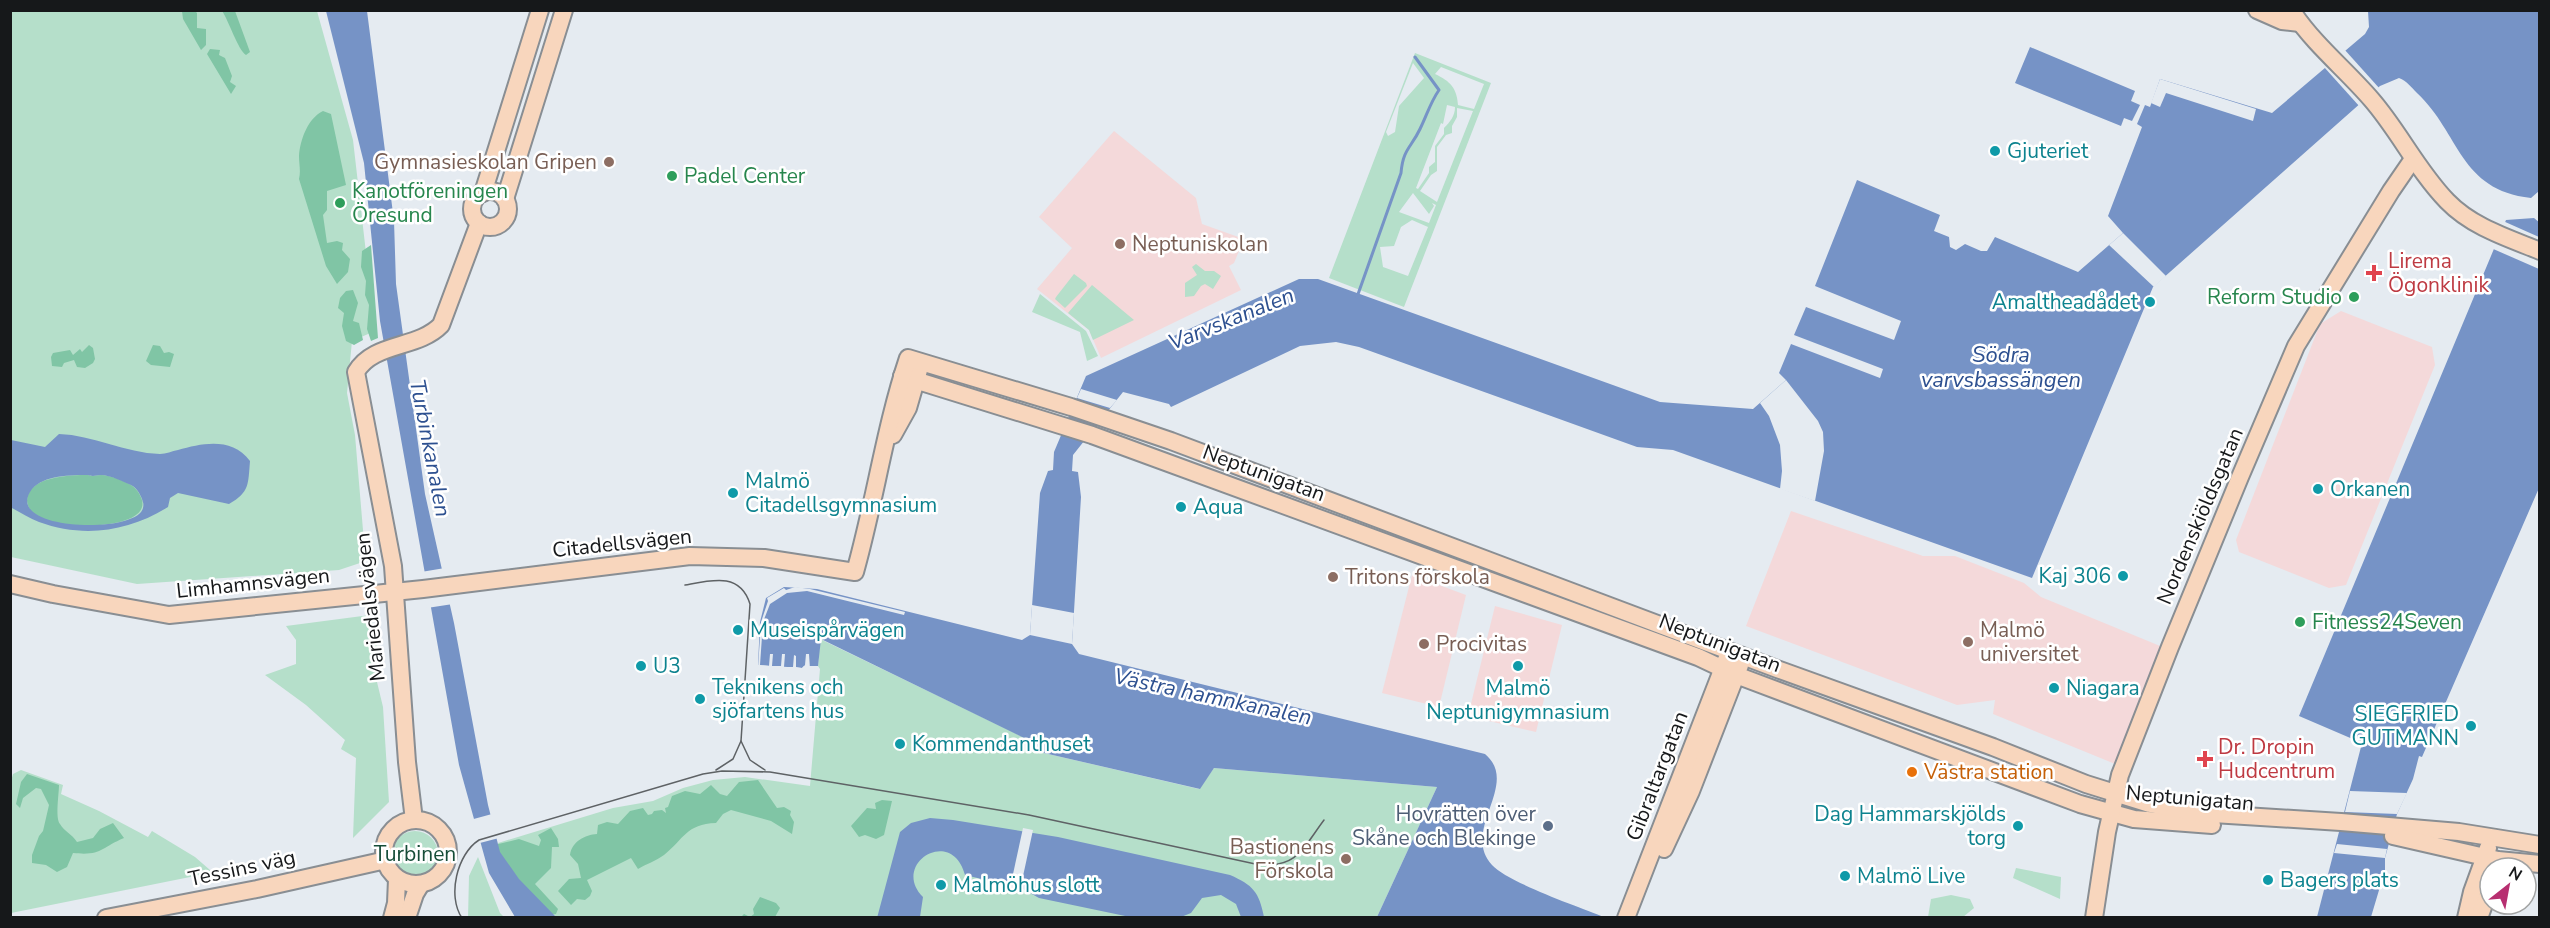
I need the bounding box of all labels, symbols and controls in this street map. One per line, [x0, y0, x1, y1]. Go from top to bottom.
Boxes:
place label: Gjuteriet [2007, 137, 2089, 165]
marker: Gjuteriet [1988, 144, 2002, 158]
place label: Gymnasieskolan Gripen [374, 148, 597, 176]
marker: Gymnasieskolan Gripen [602, 155, 616, 169]
place label: Padel Center [684, 162, 806, 190]
marker: Padel Center [665, 169, 679, 183]
place label: Kanotföreningen Öresund [352, 177, 508, 229]
marker: Kanotföreningen Öresund [333, 196, 347, 210]
place label: Neptuniskolan [1132, 230, 1268, 258]
marker: Neptuniskolan [1113, 237, 1127, 251]
place label: Lirema Ögonklinik [2388, 247, 2489, 299]
marker: Lirema Ögonklinik [2365, 264, 2383, 282]
water label: Varvskanalen [1164, 280, 1299, 358]
place label: Reform Studio [2207, 283, 2342, 311]
place label: Amaltheadådet [1992, 288, 2139, 316]
marker: Reform Studio [2347, 290, 2361, 304]
marker: Amaltheadådet [2143, 295, 2157, 309]
water label: Södra varvsbassängen [1921, 340, 2081, 395]
water label: Turbinkanalen [402, 377, 458, 520]
street label: Nordenskiöldsgatan [2150, 423, 2250, 609]
street label: Neptunigatan [1199, 438, 1329, 508]
place label: Malmö Citadellsgymnasium [745, 467, 937, 519]
place label: Orkanen [2330, 475, 2410, 503]
marker: Orkanen [2311, 482, 2325, 496]
marker: Malmö Citadellsgymnasium [726, 486, 740, 500]
place label: Aqua [1193, 493, 1243, 521]
marker: Aqua [1174, 500, 1188, 514]
street label: Citadellsvägen [551, 522, 693, 564]
street label: Mariedalsvägen [348, 531, 392, 683]
street label: Limhamnsvägen [175, 561, 331, 605]
place label: Kaj 306 [2039, 562, 2111, 590]
place label: Tritons förskola [1345, 563, 1490, 591]
marker: Kaj 306 [2116, 569, 2130, 583]
marker: Tritons förskola [1326, 570, 1340, 584]
street label: Neptunigatan [1655, 607, 1785, 679]
place label: Fitness24Seven [2312, 608, 2462, 636]
marker: Fitness24Seven [2293, 615, 2307, 629]
place label: Museispårvägen [750, 616, 905, 644]
place label: Malmö universitet [1980, 616, 2079, 668]
marker: Museispårvägen [731, 623, 745, 637]
place label: Procivitas [1436, 630, 1527, 658]
marker: Malmö universitet [1961, 635, 1975, 649]
marker: Procivitas [1417, 637, 1431, 651]
place label: U3 [653, 652, 681, 680]
marker: U3 [634, 659, 648, 673]
marker: Malmö Neptunigymnasium [1511, 659, 1525, 673]
water label: Västra hamnkanalen [1111, 661, 1315, 733]
place label: Teknikens och sjöfartens hus [712, 673, 844, 725]
place label: Malmö Neptunigymnasium [1426, 674, 1610, 726]
place label: Niagara [2066, 674, 2140, 702]
marker: Niagara [2047, 681, 2061, 695]
marker: Teknikens och sjöfartens hus [693, 692, 707, 706]
place label: SIEGFRIED GUTMANN [2351, 700, 2459, 752]
street label: Gibraltargatan [1619, 707, 1695, 845]
marker: SIEGFRIED GUTMANN [2464, 719, 2478, 733]
place label: Kommendanthuset [912, 730, 1091, 758]
place label: Dr. Dropin Hudcentrum [2218, 733, 2335, 785]
marker: Kommendanthuset [893, 737, 907, 751]
marker: Dr. Dropin Hudcentrum [2196, 750, 2214, 768]
place label: Västra station [1923, 758, 2054, 786]
marker: Västra station [1905, 765, 1919, 779]
street label: Neptunigatan [2125, 778, 2255, 818]
place label: Hovrätten över Skåne och Blekinge [1352, 800, 1536, 852]
place label: Dag Hammarskjölds torg [1814, 800, 2006, 852]
marker: Hovrätten över Skåne och Blekinge [1541, 819, 1555, 833]
marker: Dag Hammarskjölds torg [2011, 819, 2025, 833]
place label: Bastionens Förskola [1230, 833, 1334, 885]
park label: Turbinen [374, 840, 456, 868]
street label: Tessins väg [186, 843, 298, 893]
marker: Bastionens Förskola [1339, 852, 1353, 866]
north arrow [2478, 856, 2538, 916]
text: N [2504, 861, 2526, 887]
place label: Malmö Live [1857, 862, 1965, 890]
place label: Bagers plats [2280, 866, 2399, 894]
marker: Malmö Live [1838, 869, 1852, 883]
place label: Malmöhus slott [953, 871, 1100, 899]
marker: Bagers plats [2261, 873, 2275, 887]
marker: Malmöhus slott [934, 878, 948, 892]

